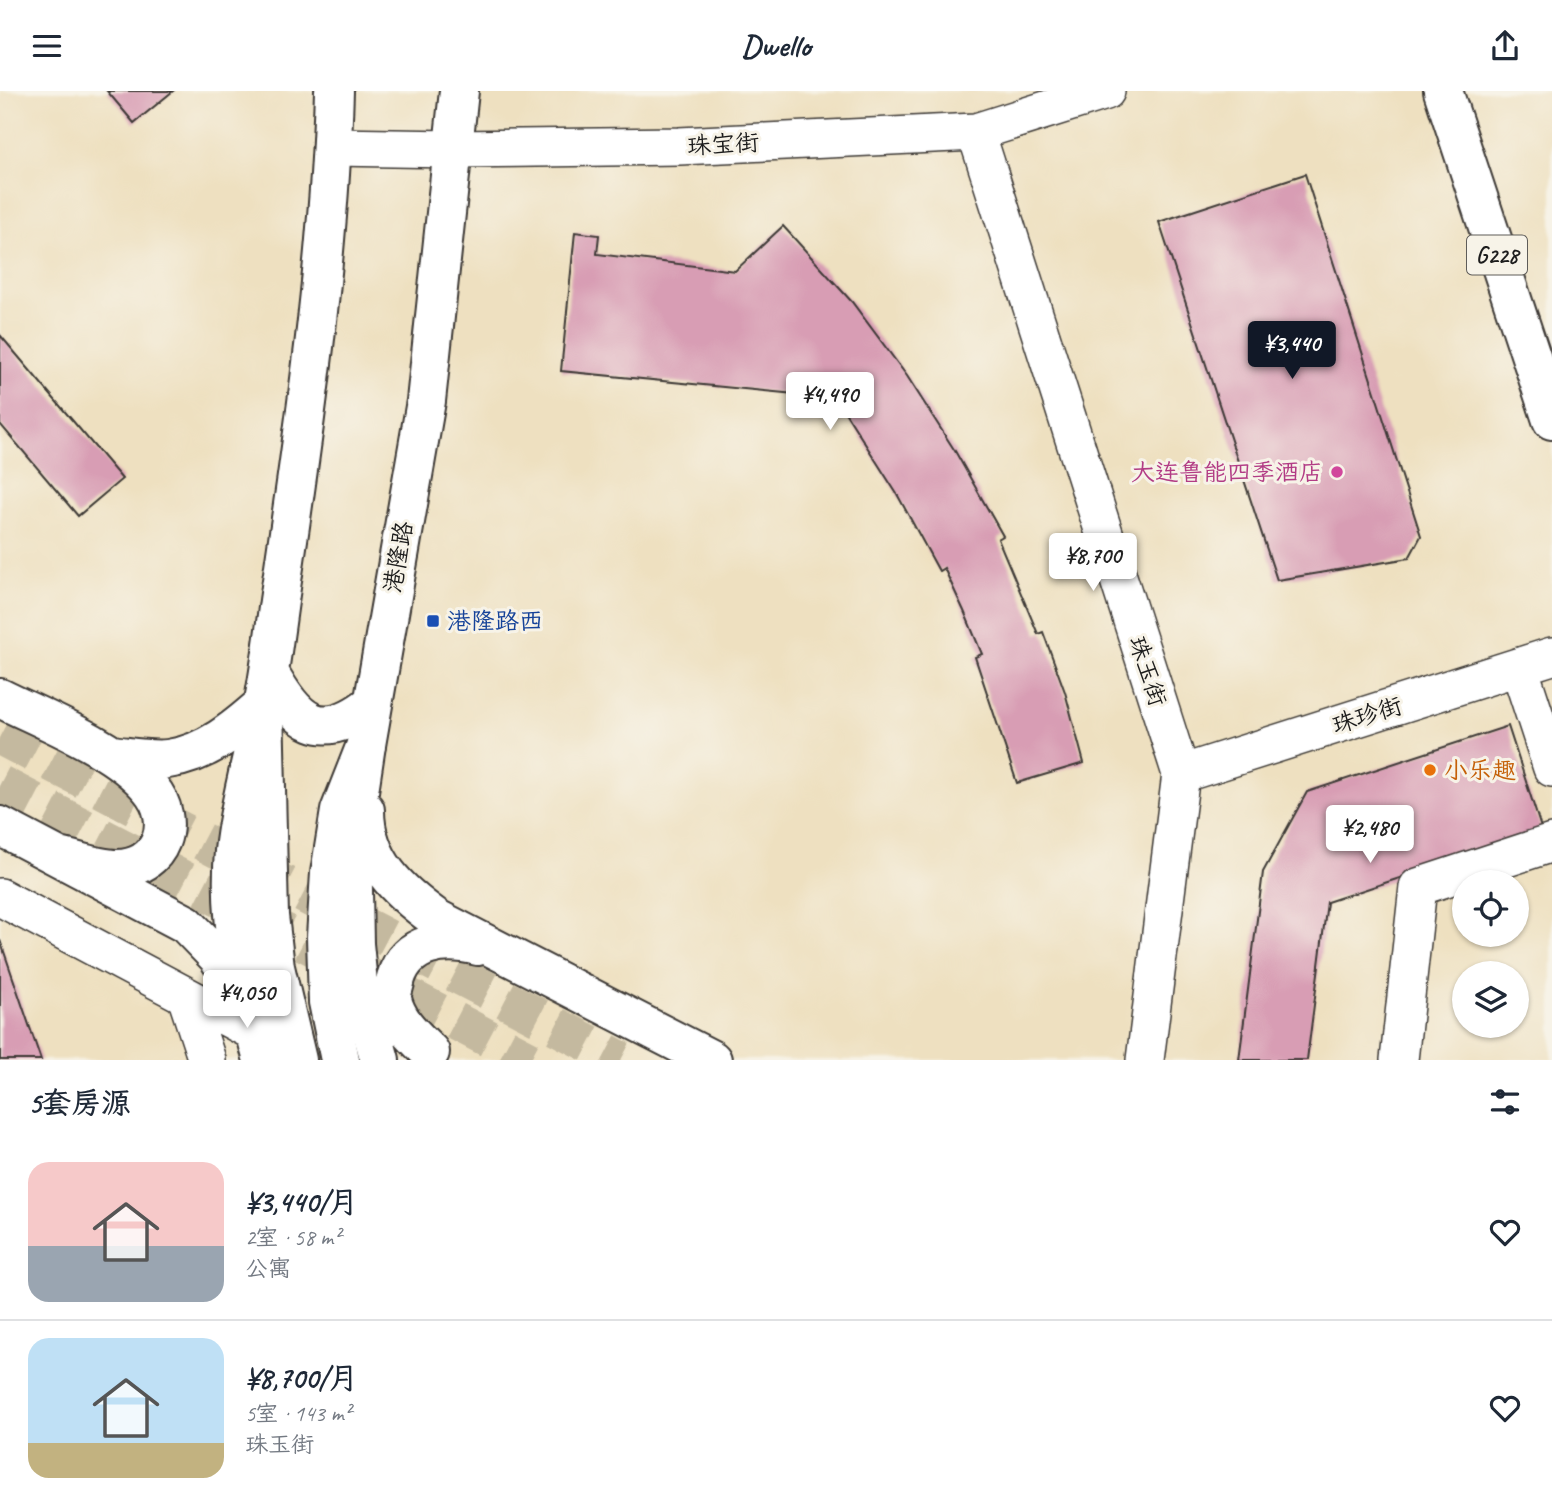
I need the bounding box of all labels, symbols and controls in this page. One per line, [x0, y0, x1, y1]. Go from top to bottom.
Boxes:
text: Dwello [741, 25, 811, 66]
icon: menu [28, 27, 66, 65]
icon: share [1486, 27, 1524, 65]
street label: 珠宝街 [686, 127, 760, 161]
road number: G228 [1467, 235, 1527, 274]
pin: ¥3,440 [1235, 321, 1349, 381]
text: ¥3,440 [1264, 329, 1320, 358]
pin: ¥4,490 [773, 373, 887, 432]
text: ¥4,490 [802, 380, 858, 409]
place label: 大连鲁能四季酒店 [1131, 457, 1323, 487]
marker: 大连鲁能四季酒店 [1329, 464, 1345, 480]
street label: 港隆路 [377, 519, 419, 595]
pin: ¥8,700 [1036, 533, 1150, 593]
text: ¥8,700 [1065, 541, 1121, 570]
place label: 港隆路西 [447, 606, 543, 636]
marker: 港隆路西 [425, 613, 441, 629]
street label: 珠玉街 [1123, 632, 1173, 710]
street label: 珠珍街 [1328, 690, 1406, 740]
place label: 小乐趣 [1444, 755, 1516, 785]
marker: 小乐趣 [1422, 762, 1438, 778]
pin: ¥2,480 [1313, 805, 1427, 865]
text: ¥2,480 [1342, 813, 1398, 842]
map controls [1452, 870, 1529, 1038]
button: locate [1452, 870, 1529, 947]
button: layers [1452, 961, 1529, 1038]
pin: ¥4,050 [190, 971, 304, 1030]
text: ¥4,050 [219, 978, 275, 1007]
icon: filters [1486, 1083, 1524, 1121]
text: 5套房源 [28, 1084, 131, 1122]
text: ¥3,440/月 [245, 1183, 358, 1221]
icon: home [84, 1190, 168, 1274]
icon: heart [1486, 1213, 1524, 1251]
text: 2室 · 58 m² [245, 1223, 340, 1252]
text: 公寓 [245, 1254, 291, 1283]
text: ¥8,700/月 [245, 1359, 358, 1397]
icon: home [84, 1366, 168, 1450]
icon: heart [1486, 1389, 1524, 1427]
text: 5室 · 143 m² [245, 1399, 351, 1428]
text: 珠玉街 [245, 1430, 314, 1459]

